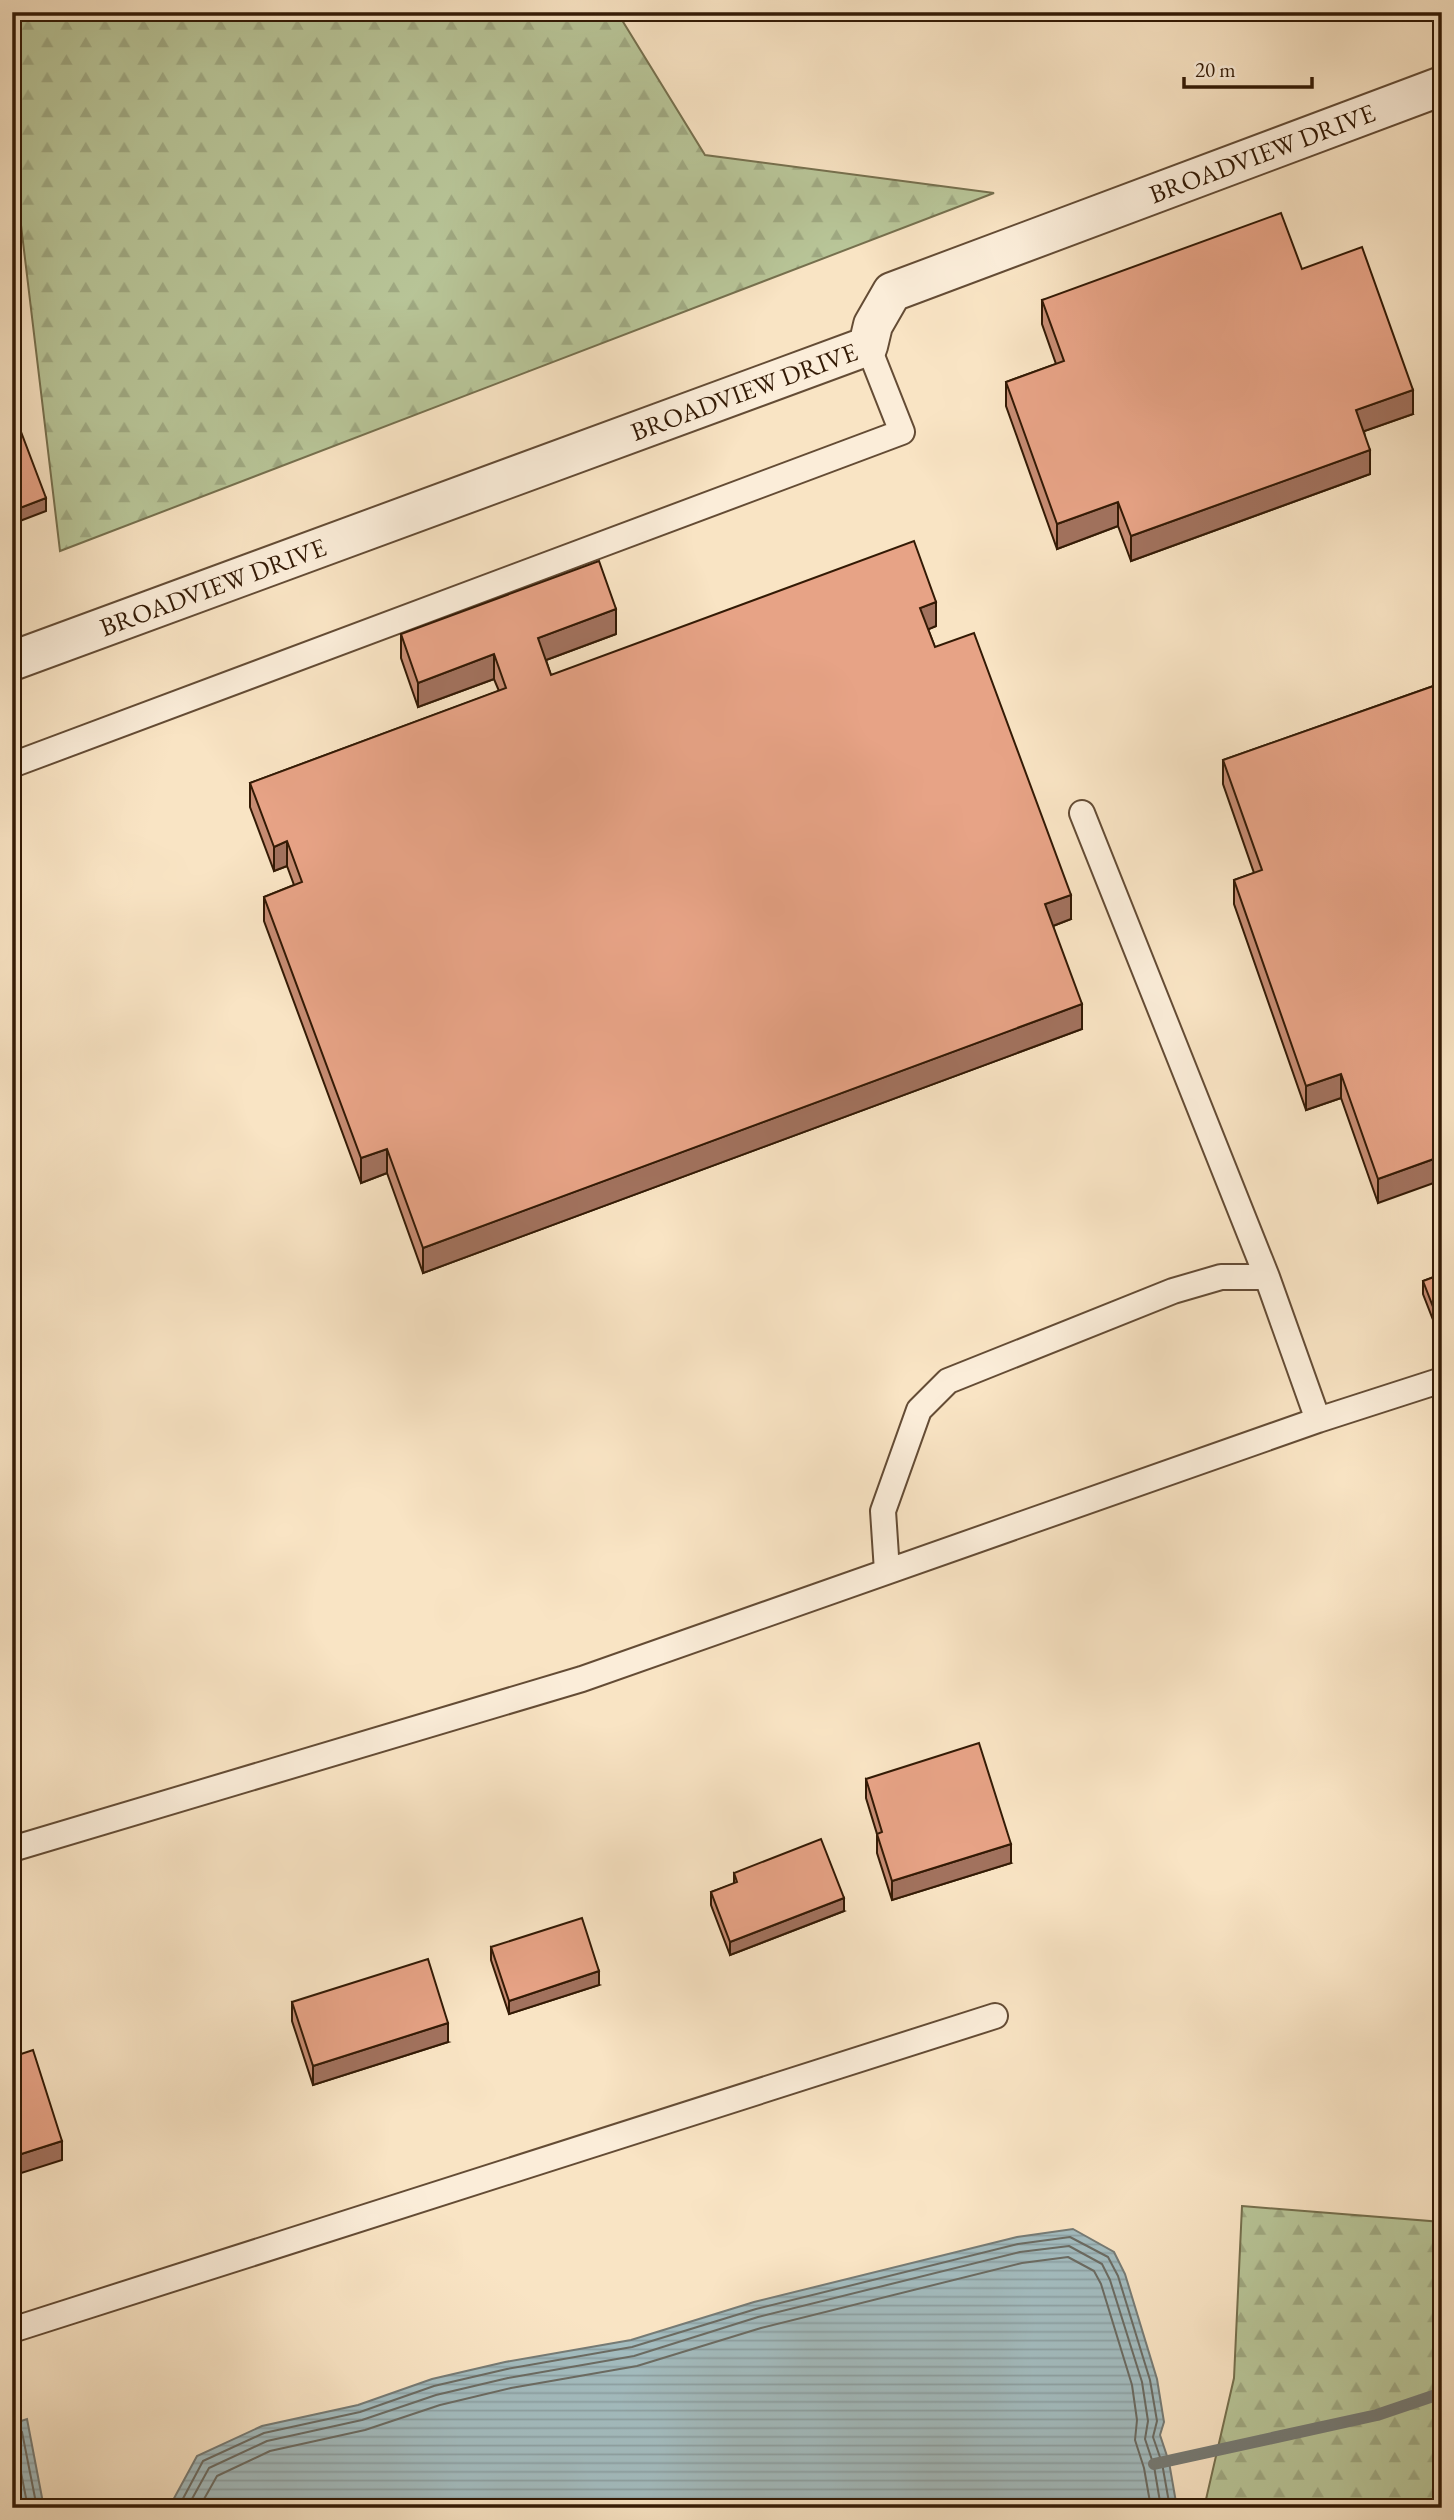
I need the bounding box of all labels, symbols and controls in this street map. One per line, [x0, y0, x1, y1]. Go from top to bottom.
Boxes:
scale bar [1184, 46, 1312, 90]
text: 20 m [1195, 56, 1236, 83]
street label: BROADVIEW DRIVE [1144, 95, 1380, 211]
street label: BROADVIEW DRIVE [626, 334, 862, 449]
street label: BROADVIEW DRIVE [95, 530, 331, 644]

